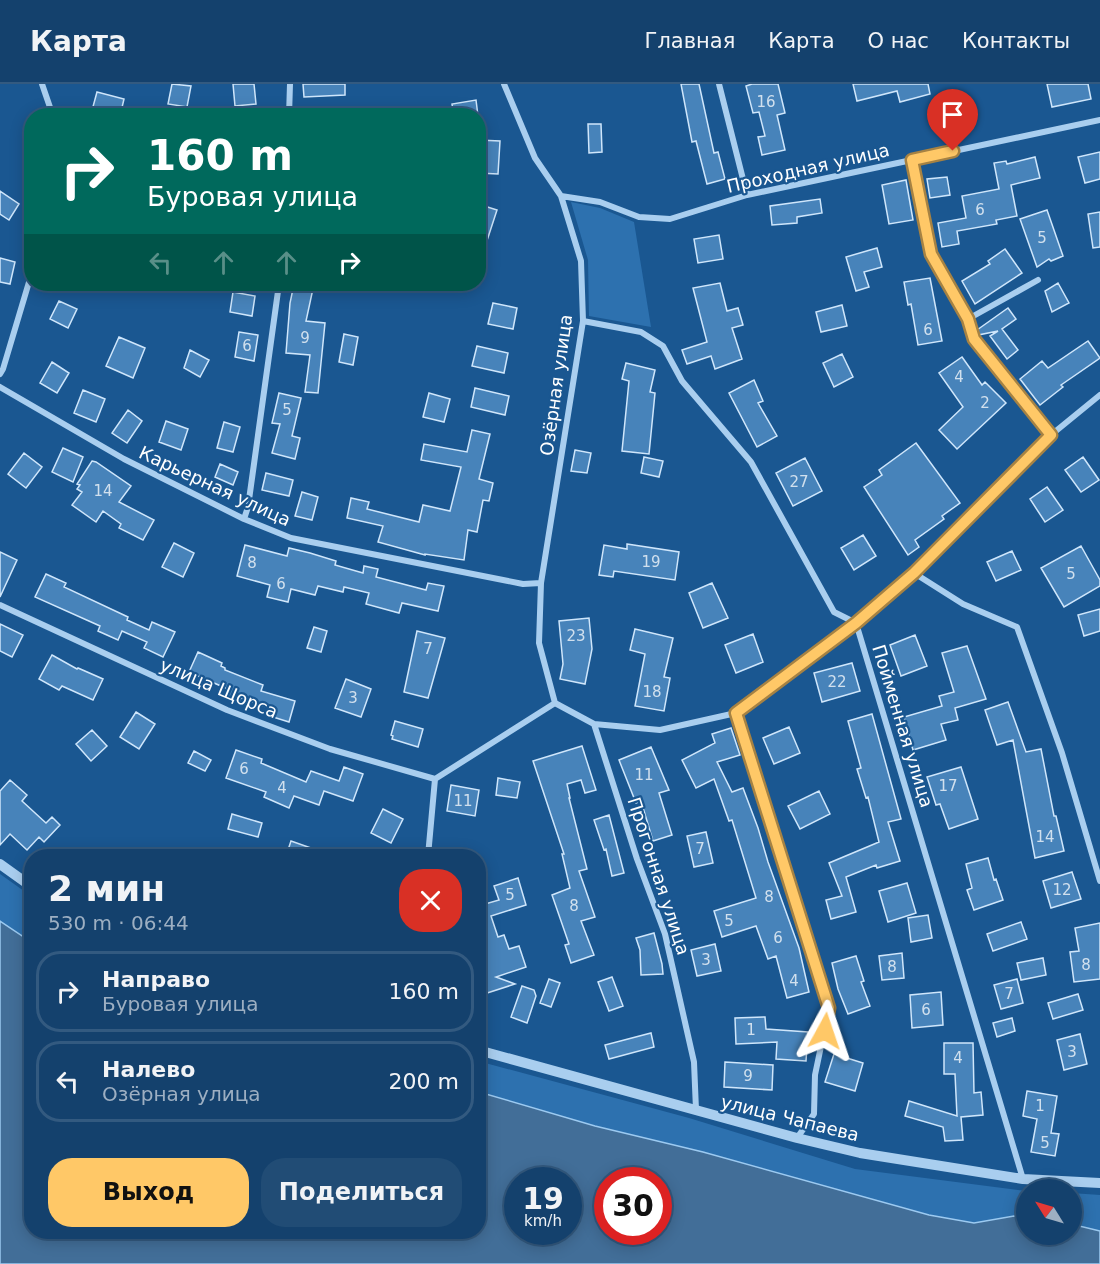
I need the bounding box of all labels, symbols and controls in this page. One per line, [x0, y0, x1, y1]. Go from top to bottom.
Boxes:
text: Карта [30, 25, 127, 58]
text: Главная [645, 29, 735, 53]
text: Карта [768, 29, 835, 53]
text: О нас [868, 29, 929, 53]
text: Контакты [962, 29, 1070, 53]
pin [927, 89, 978, 151]
house number: 16 [756, 93, 776, 111]
icon: arrive [936, 98, 969, 131]
text: 160 m [147, 131, 293, 180]
icon: right [48, 132, 126, 210]
street label: Проходная улица [724, 139, 892, 197]
text: Буровая улица [147, 181, 358, 212]
house number: 6 [975, 201, 985, 219]
house number: 5 [1037, 229, 1047, 247]
icon: left [144, 246, 177, 279]
icon: ahead [207, 246, 240, 279]
icon: ahead [270, 246, 303, 279]
icon: right [333, 246, 366, 279]
street label: Озёрная улица [536, 313, 576, 457]
house number: 6 [923, 321, 933, 339]
house number: 9 [300, 329, 310, 347]
house number: 6 [242, 337, 252, 355]
house number: 4 [954, 368, 964, 386]
house number: 2 [980, 394, 990, 412]
house number: 5 [282, 401, 292, 419]
street label: Карьерная улица [136, 442, 294, 530]
house number: 27 [789, 473, 809, 491]
house number: 14 [93, 482, 113, 500]
house number: 19 [641, 553, 661, 571]
house number: 8 [247, 554, 257, 572]
house number: 5 [1066, 565, 1076, 583]
house number: 6 [276, 575, 286, 593]
house number: 23 [566, 627, 586, 645]
house number: 7 [423, 640, 433, 658]
street label: Пойменная улица [868, 642, 938, 810]
street label: улица Щорса [157, 654, 281, 722]
house number: 22 [827, 673, 847, 691]
house number: 18 [642, 683, 662, 701]
house number: 3 [348, 689, 358, 707]
house number: 6 [239, 760, 249, 778]
house number: 11 [634, 766, 654, 784]
house number: 17 [938, 777, 958, 795]
house number: 4 [277, 779, 287, 797]
house number: 11 [453, 792, 473, 810]
street label: Прогонная улица [624, 794, 694, 958]
house number: 14 [1035, 828, 1055, 846]
house number: 7 [695, 840, 705, 858]
text: 2 мин [48, 868, 165, 909]
button: close [399, 869, 462, 932]
house number: 12 [1052, 881, 1072, 899]
house number: 5 [505, 886, 515, 904]
house number: 8 [764, 888, 774, 906]
house number: 8 [569, 897, 579, 915]
text: 530 m · 06:44 [48, 911, 189, 935]
house number: 5 [724, 912, 734, 930]
house number: 6 [773, 929, 783, 947]
house number: 3 [701, 951, 711, 969]
house number: 8 [1081, 956, 1091, 974]
house number: 8 [887, 958, 897, 976]
text: Направо [102, 967, 210, 992]
house number: 4 [789, 972, 799, 990]
icon: right [51, 975, 84, 1008]
text: 160 m [389, 979, 459, 1004]
house number: 7 [1004, 985, 1014, 1003]
text: Буровая улица [102, 992, 258, 1016]
position arrow [793, 999, 857, 1063]
house number: 6 [921, 1001, 931, 1019]
house number: 1 [746, 1021, 756, 1039]
house number: 3 [1067, 1043, 1077, 1061]
house number: 4 [953, 1049, 963, 1067]
text: Налево [102, 1057, 195, 1082]
icon: left [51, 1065, 84, 1098]
house number: 9 [743, 1067, 753, 1085]
text: 200 m [389, 1069, 459, 1094]
text: Озёрная улица [102, 1082, 261, 1106]
street label: улица Чапаева [719, 1091, 861, 1145]
house number: 1 [1035, 1097, 1045, 1115]
house number: 5 [1040, 1134, 1050, 1152]
button: Выход [48, 1158, 249, 1227]
button: Поделиться [261, 1158, 462, 1227]
speed limit sign: 30 [594, 1167, 672, 1245]
north arrow [1016, 1179, 1082, 1245]
map controls [1016, 1179, 1082, 1245]
text: 19 [522, 1181, 564, 1216]
text: km/h [524, 1212, 562, 1230]

